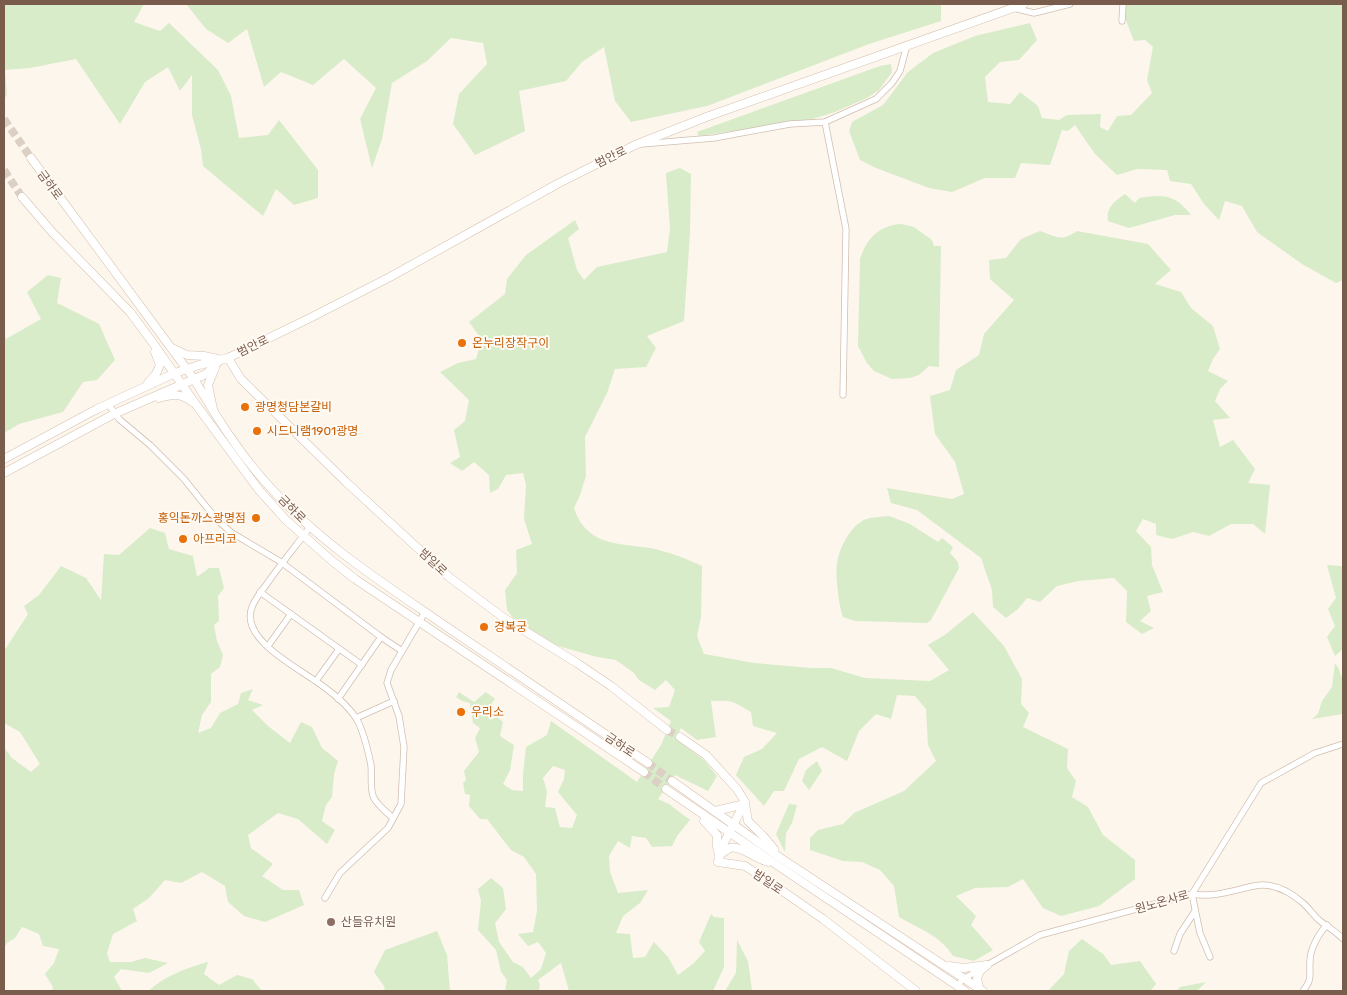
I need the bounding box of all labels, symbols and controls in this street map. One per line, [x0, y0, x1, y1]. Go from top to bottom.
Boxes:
street label: 범안로 [593, 143, 629, 171]
street label: 금하로 [35, 167, 65, 203]
street label: 범안로 [235, 332, 271, 360]
place label: 온누리장작구이 [472, 336, 549, 350]
marker: 온누리장작구이 [456, 337, 468, 349]
place label: 광명청담본갈비 [255, 400, 332, 414]
marker: 광명청담본갈비 [239, 401, 251, 413]
place label: 시드니램1901광명 [267, 424, 358, 438]
marker: 시드니램1901광명 [251, 425, 263, 437]
street label: 금하로 [275, 492, 309, 526]
place label: 홍익돈까스광명점 [158, 511, 246, 525]
marker: 홍익돈까스광명점 [250, 512, 262, 524]
place label: 아프리코 [193, 532, 237, 546]
marker: 아프리코 [177, 533, 189, 545]
street label: 밤일로 [416, 546, 450, 578]
place label: 경복궁 [494, 620, 527, 634]
marker: 경복궁 [478, 621, 490, 633]
place label: 우리소 [471, 705, 504, 719]
marker: 우리소 [455, 706, 467, 718]
street label: 금하로 [602, 730, 638, 760]
street label: 밤일로 [750, 867, 786, 897]
street label: 원노온사로 [1134, 888, 1190, 916]
place label: 산들유치원 [341, 915, 396, 929]
marker: 산들유치원 [325, 916, 337, 928]

